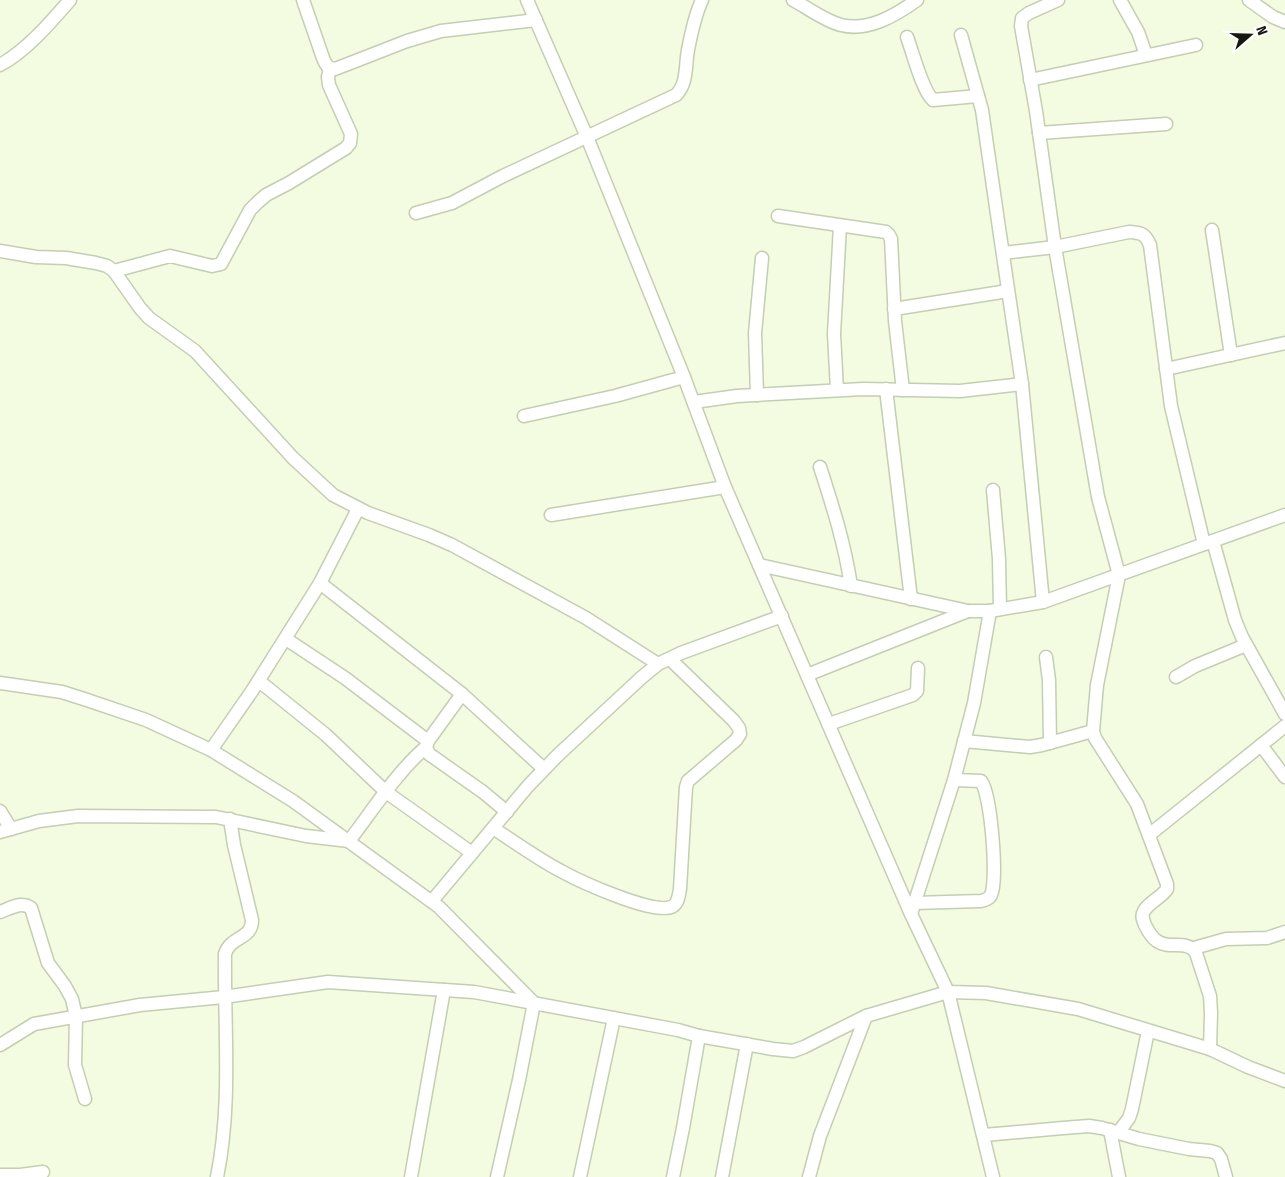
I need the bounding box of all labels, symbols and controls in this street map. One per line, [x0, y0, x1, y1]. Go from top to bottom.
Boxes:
north arrow [1225, 10, 1275, 60]
text: N [1252, 24, 1271, 38]

